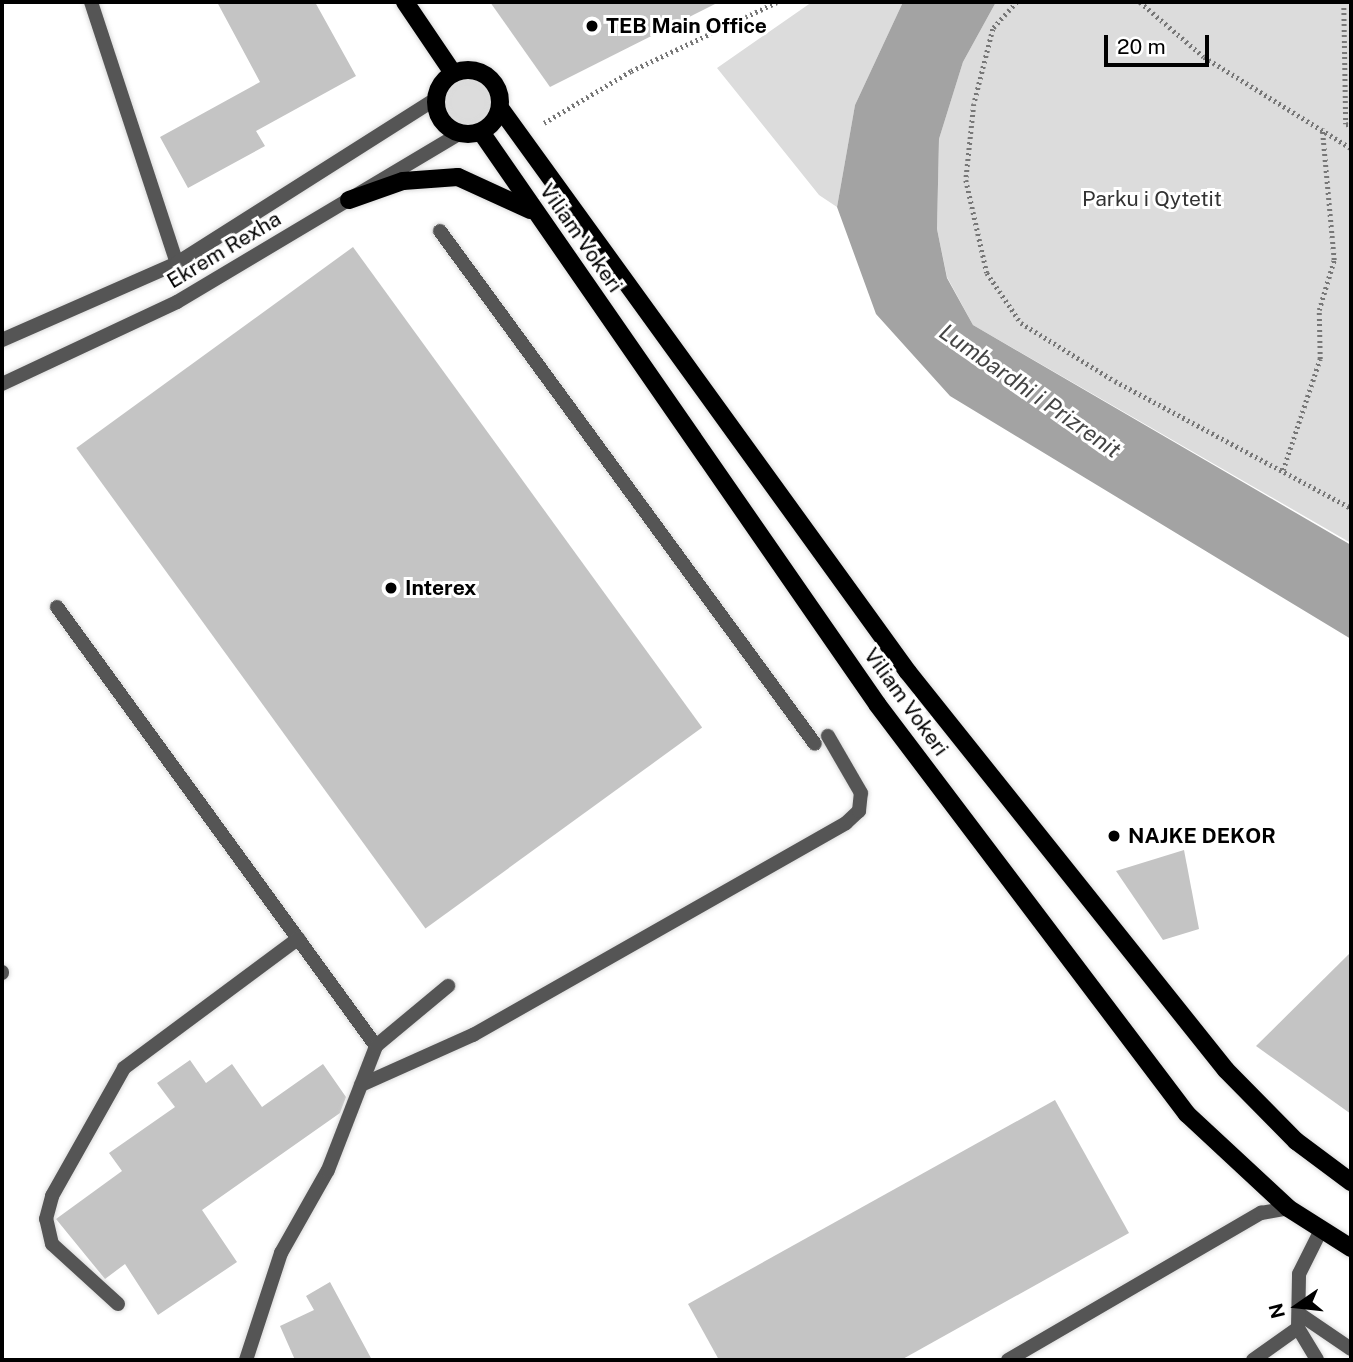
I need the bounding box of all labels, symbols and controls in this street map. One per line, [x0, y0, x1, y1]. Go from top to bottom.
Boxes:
place label: TEB Main Office [606, 13, 767, 39]
marker: TEB Main Office [584, 18, 600, 34]
scale bar [1108, 21, 1213, 65]
text: 20 m [1117, 34, 1166, 59]
street label: Viliam Vokeri [534, 179, 628, 297]
park label: Parku i Qytetit [1082, 186, 1222, 212]
street label: Ekrem Rexha [163, 206, 285, 294]
water label: Lumbardhi i Prizrenit [934, 318, 1126, 464]
place label: Interex [405, 575, 476, 601]
marker: Interex [383, 580, 399, 596]
street label: Viliam Vokeri [858, 643, 954, 761]
place label: NAJKE DEKOR [1128, 823, 1276, 849]
marker: NAJKE DEKOR [1106, 828, 1122, 844]
north arrow [1262, 1271, 1332, 1341]
text: N [1264, 1301, 1289, 1321]

